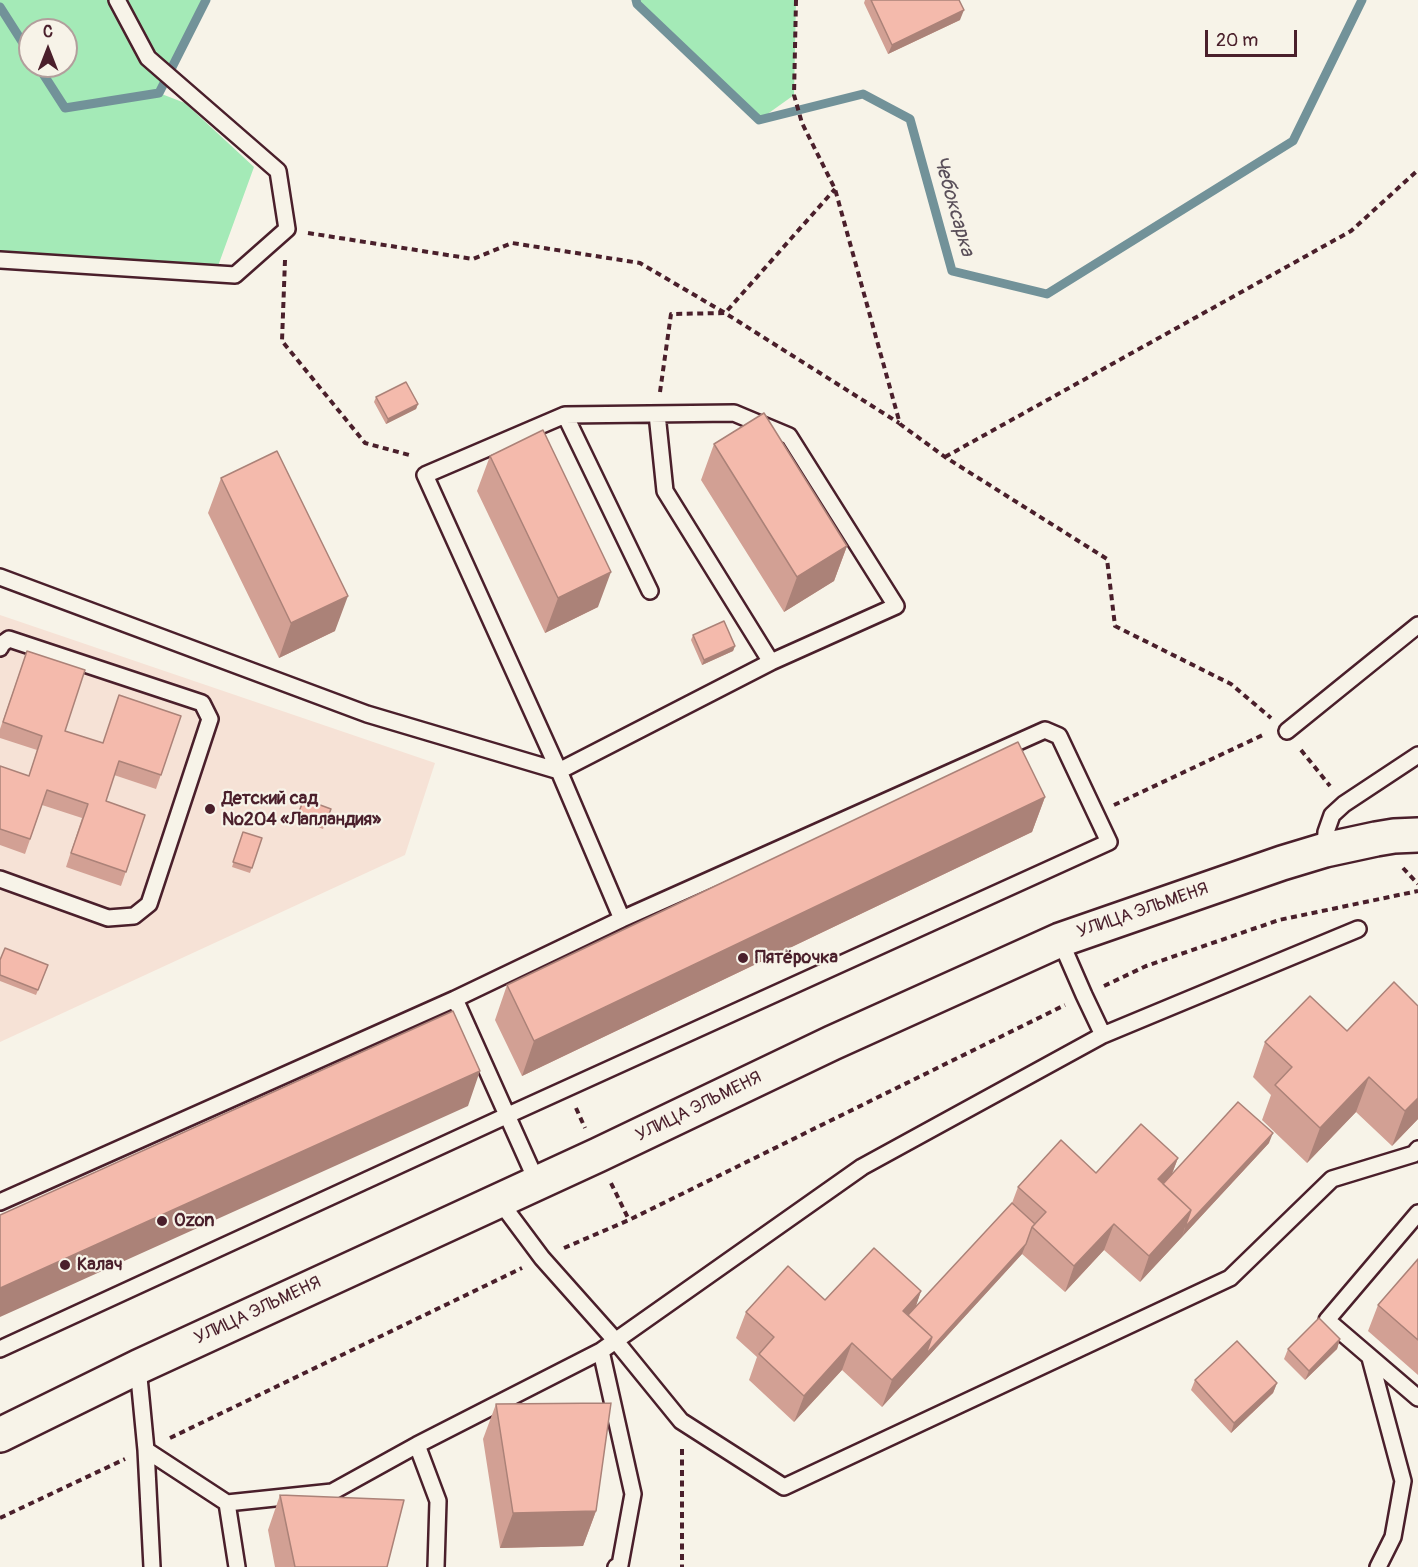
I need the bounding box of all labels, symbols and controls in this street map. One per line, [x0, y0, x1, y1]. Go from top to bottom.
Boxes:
north arrow [18, 18, 78, 78]
scale bar [1208, 18, 1300, 56]
text: С [43, 22, 53, 42]
text: 20 m [1216, 29, 1258, 52]
water label: Чебоксарка [927, 153, 979, 259]
place label: Детский сад №204 «Лапландия» [222, 788, 381, 830]
marker: Детский сад №204 «Лапландия» [203, 802, 217, 816]
street label: УЛИЦА ЭЛЬМЕНЯ [1075, 878, 1211, 944]
place label: Пятёрочка [755, 947, 838, 969]
marker: Пятёрочка [736, 951, 750, 965]
street label: УЛИЦА ЭЛЬМЕНЯ [633, 1067, 765, 1147]
place label: Ozon [174, 1210, 214, 1232]
marker: Ozon [155, 1214, 169, 1228]
place label: Калач [77, 1254, 123, 1276]
marker: Калач [58, 1258, 72, 1272]
street label: УЛИЦА ЭЛЬМЕНЯ [191, 1272, 325, 1350]

